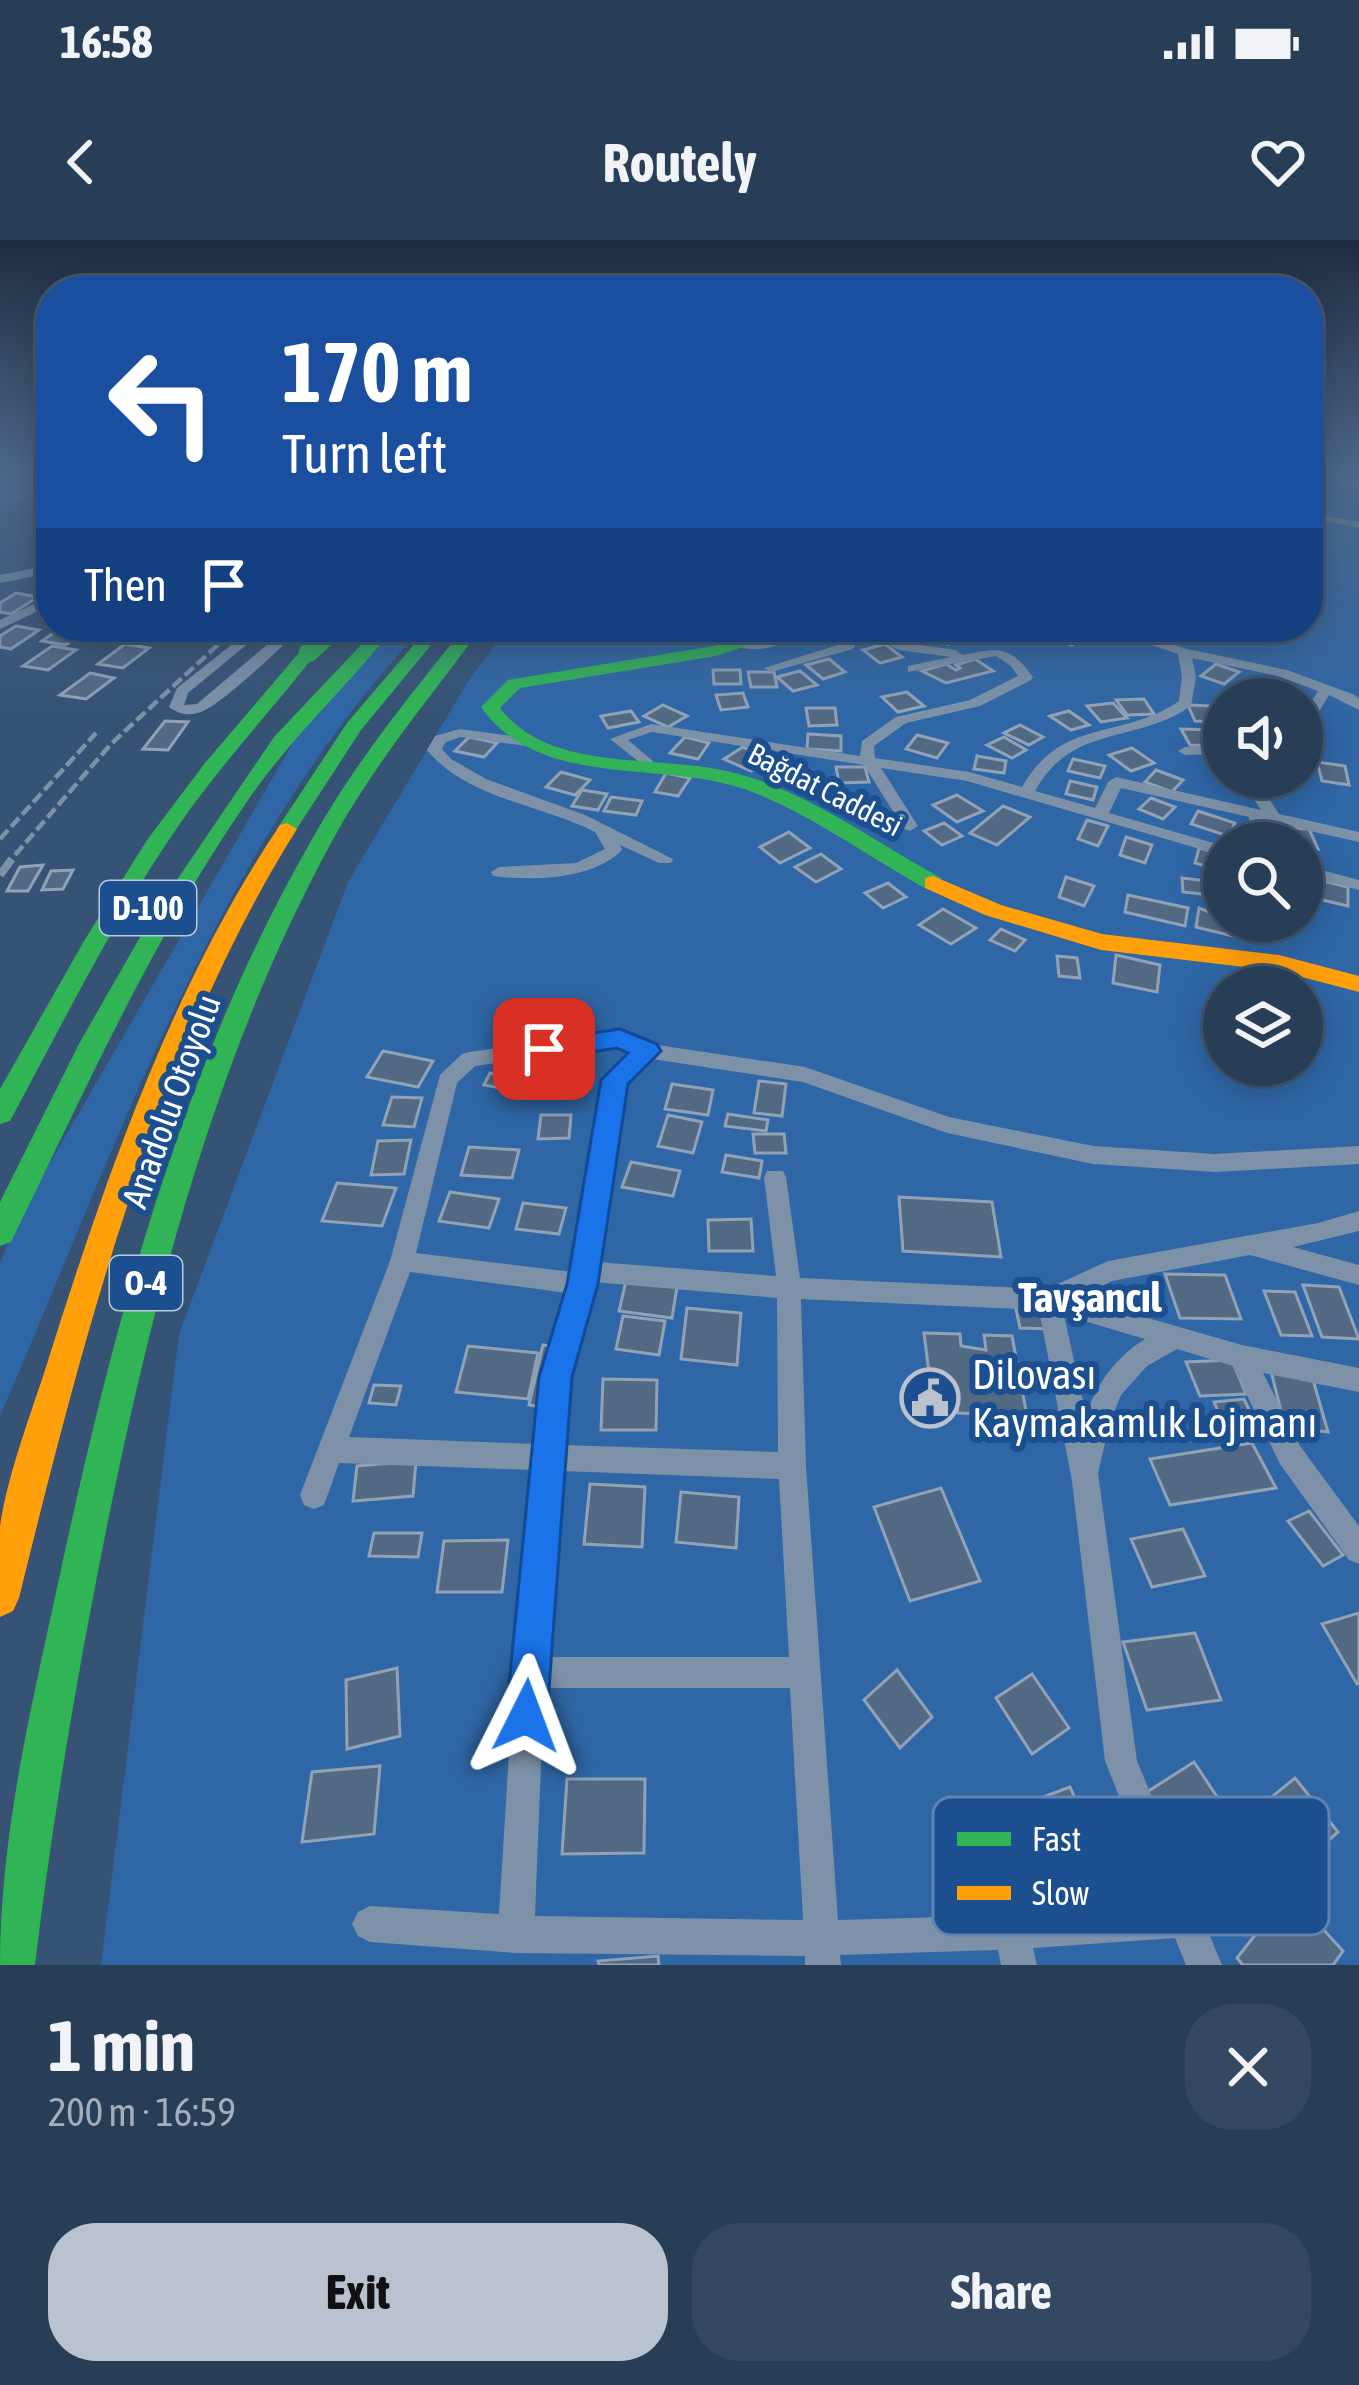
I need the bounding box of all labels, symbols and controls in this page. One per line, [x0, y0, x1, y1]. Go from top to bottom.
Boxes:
text: 16:58 [60, 16, 153, 68]
icon: back [48, 129, 114, 195]
icon: heart [1245, 129, 1311, 195]
text: Routely [602, 132, 757, 193]
icon: left [84, 324, 240, 480]
text: 170 m [282, 324, 472, 420]
text: Turn left [282, 423, 447, 484]
icon: arrive [191, 552, 257, 618]
text: Then [84, 559, 167, 611]
map controls [1203, 678, 1323, 1086]
button: sound [1203, 678, 1323, 798]
street label: Bağdat Caddesi [743, 736, 908, 842]
button: search [1203, 822, 1323, 942]
road number: D-100 [100, 881, 196, 935]
button: layers [1203, 966, 1323, 1086]
street label: Anadolu Otoyolu [113, 989, 229, 1213]
pin [493, 998, 595, 1100]
icon: arrive [511, 1016, 577, 1082]
road number: O-4 [110, 1256, 182, 1310]
district label: Tavşancıl [1018, 1273, 1163, 1321]
place label: Dilovası Kaymakamlık Lojmanı [972, 1350, 1317, 1446]
public building icon: Dilovası Kaymakamlık Lojmanı [899, 1367, 961, 1429]
position arrow [463, 1653, 589, 1779]
legend [933, 1797, 1329, 1935]
text: Fast [1032, 1820, 1081, 1858]
text: Slow [1032, 1874, 1089, 1912]
text: 1 min [48, 2004, 195, 2086]
button: close [1185, 2004, 1311, 2130]
text: 200 m · 16:59 [48, 2090, 236, 2134]
button: Exit [48, 2223, 668, 2361]
button: Share [692, 2223, 1311, 2361]

